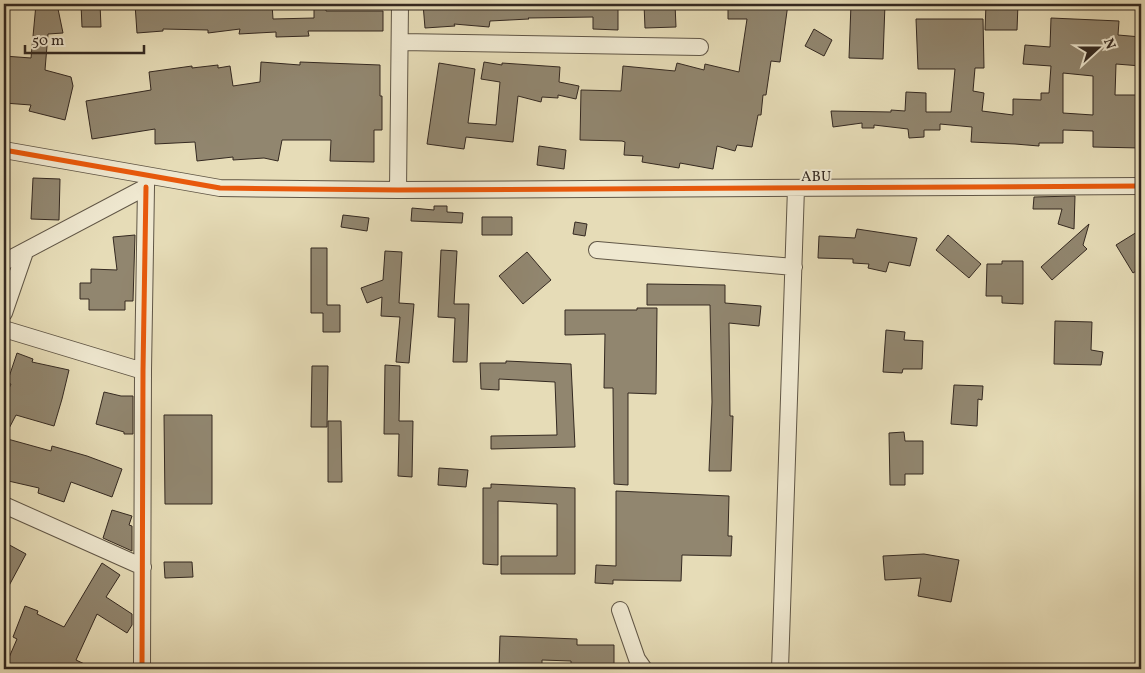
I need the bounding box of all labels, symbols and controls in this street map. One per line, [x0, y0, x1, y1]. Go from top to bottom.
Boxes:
scale bar [25, 22, 144, 54]
north arrow [1072, 22, 1122, 72]
text: 50 m [32, 31, 64, 52]
text: N [1098, 36, 1119, 52]
street label: ABU [801, 167, 831, 188]

